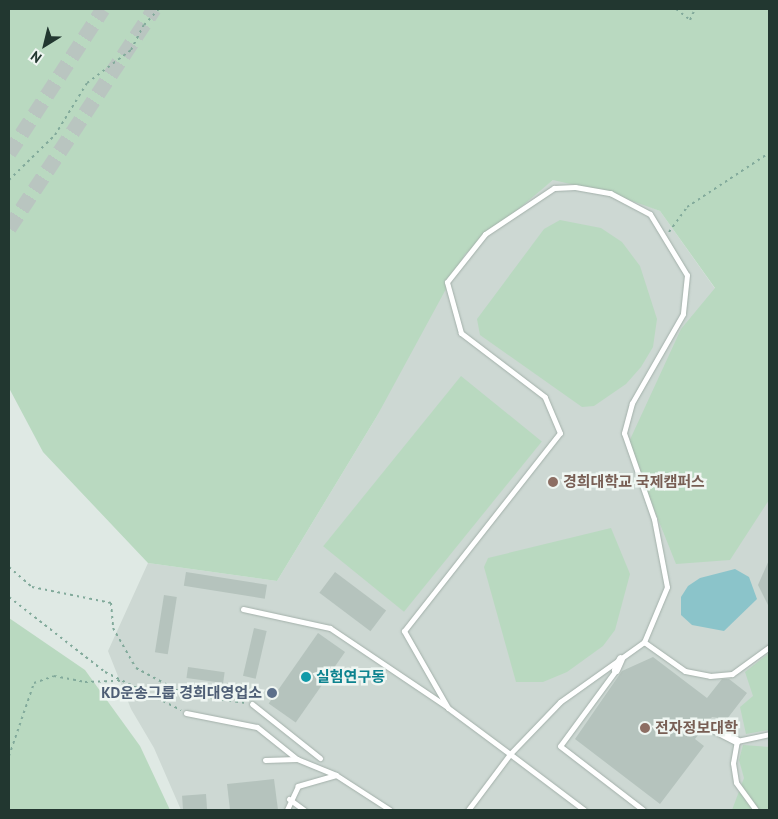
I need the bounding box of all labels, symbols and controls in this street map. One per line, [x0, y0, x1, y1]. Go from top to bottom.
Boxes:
north arrow [20, 20, 70, 70]
text: N [27, 47, 45, 67]
place label: 경희대학교 국제캠퍼스 [563, 473, 705, 491]
marker: 경희대학교 국제캠퍼스 [547, 476, 559, 488]
place label: 실험연구동 [316, 668, 385, 686]
marker: 실험연구동 [300, 671, 312, 683]
place label: KD운송그룹 경희대영업소 [101, 684, 262, 702]
marker: KD운송그룹 경희대영업소 [266, 687, 278, 699]
place label: 전자정보대학 [655, 719, 738, 737]
marker: 전자정보대학 [639, 722, 651, 734]

